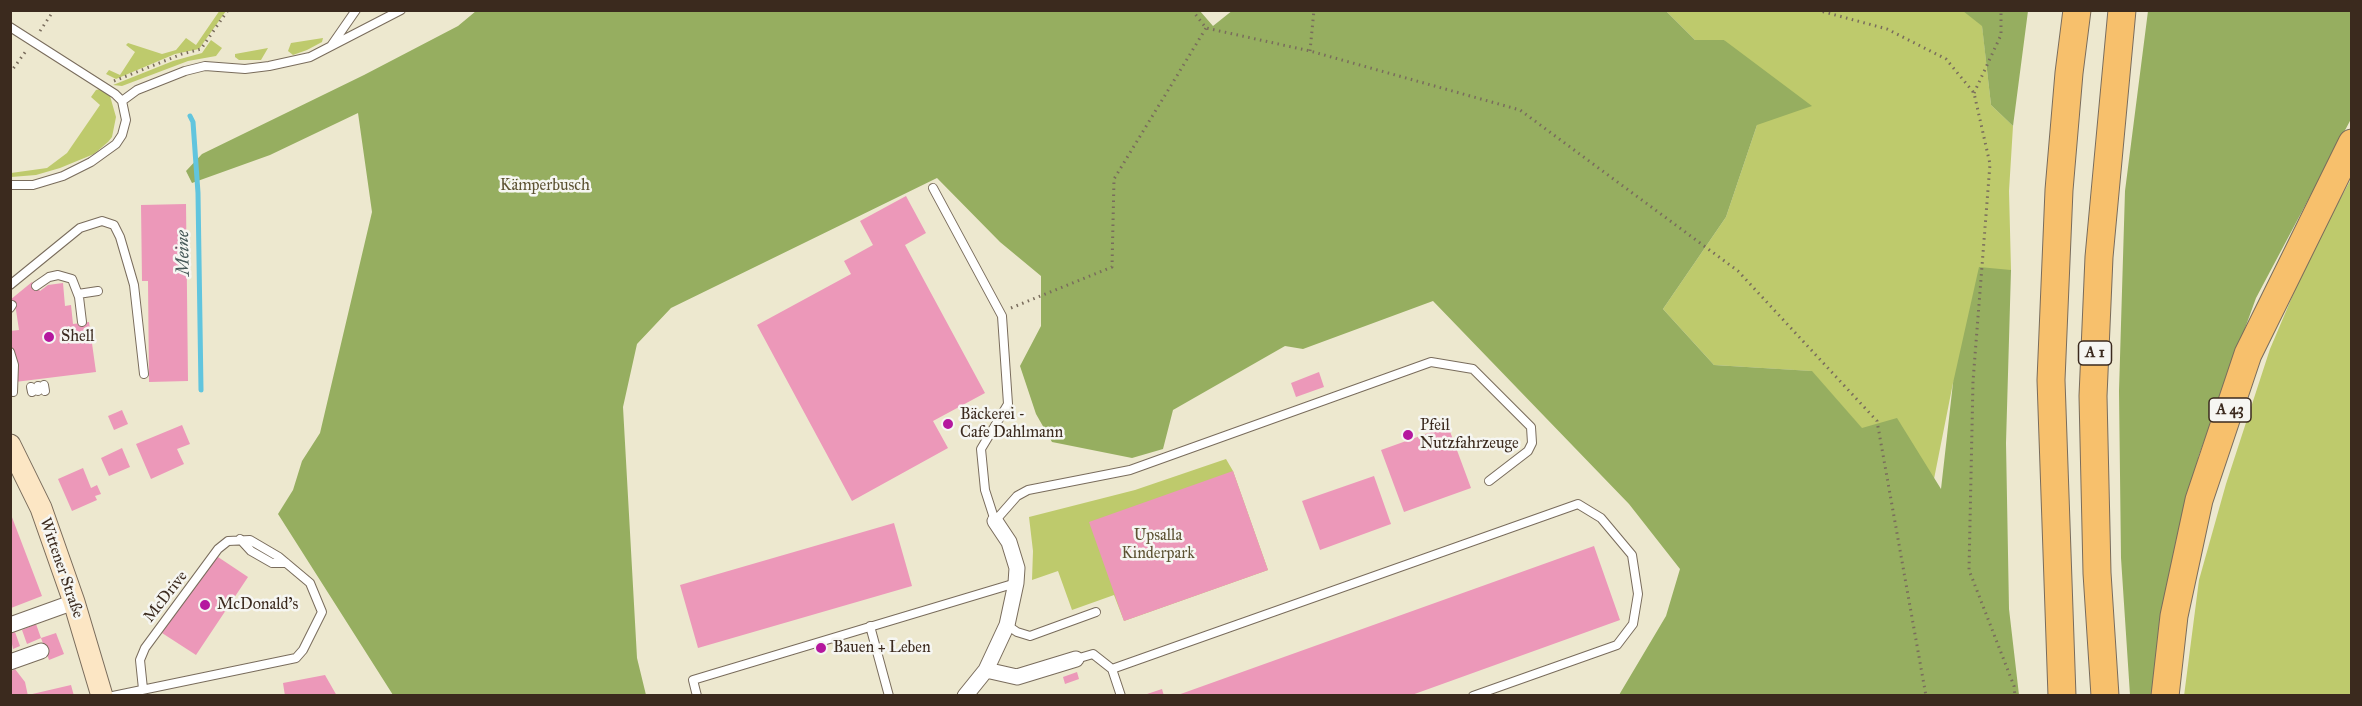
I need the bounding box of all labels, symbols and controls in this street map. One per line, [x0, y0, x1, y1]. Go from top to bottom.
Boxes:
park label: Kämperbusch [500, 176, 590, 196]
water label: Meine [173, 230, 195, 276]
place label: Shell [61, 327, 94, 347]
marker: Shell [42, 330, 56, 344]
road number: A 1 [2078, 341, 2112, 365]
road number: A 43 [2209, 398, 2251, 422]
place label: Bäckerei - Cafe Dahlmann [960, 405, 1063, 443]
place label: Pfeil Nutzfahrzeuge [1420, 416, 1519, 454]
marker: Bäckerei - Cafe Dahlmann [941, 417, 955, 431]
marker: Pfeil Nutzfahrzeuge [1401, 428, 1415, 442]
street label: Wittener Straße [35, 515, 87, 621]
park label: Upsalla Kinderpark [1121, 526, 1195, 564]
street label: McDrive [140, 567, 192, 627]
place label: McDonald's [217, 595, 298, 615]
marker: McDonald's [198, 598, 212, 612]
place label: Bauen + Leben [833, 638, 931, 658]
marker: Bauen + Leben [814, 641, 828, 655]

